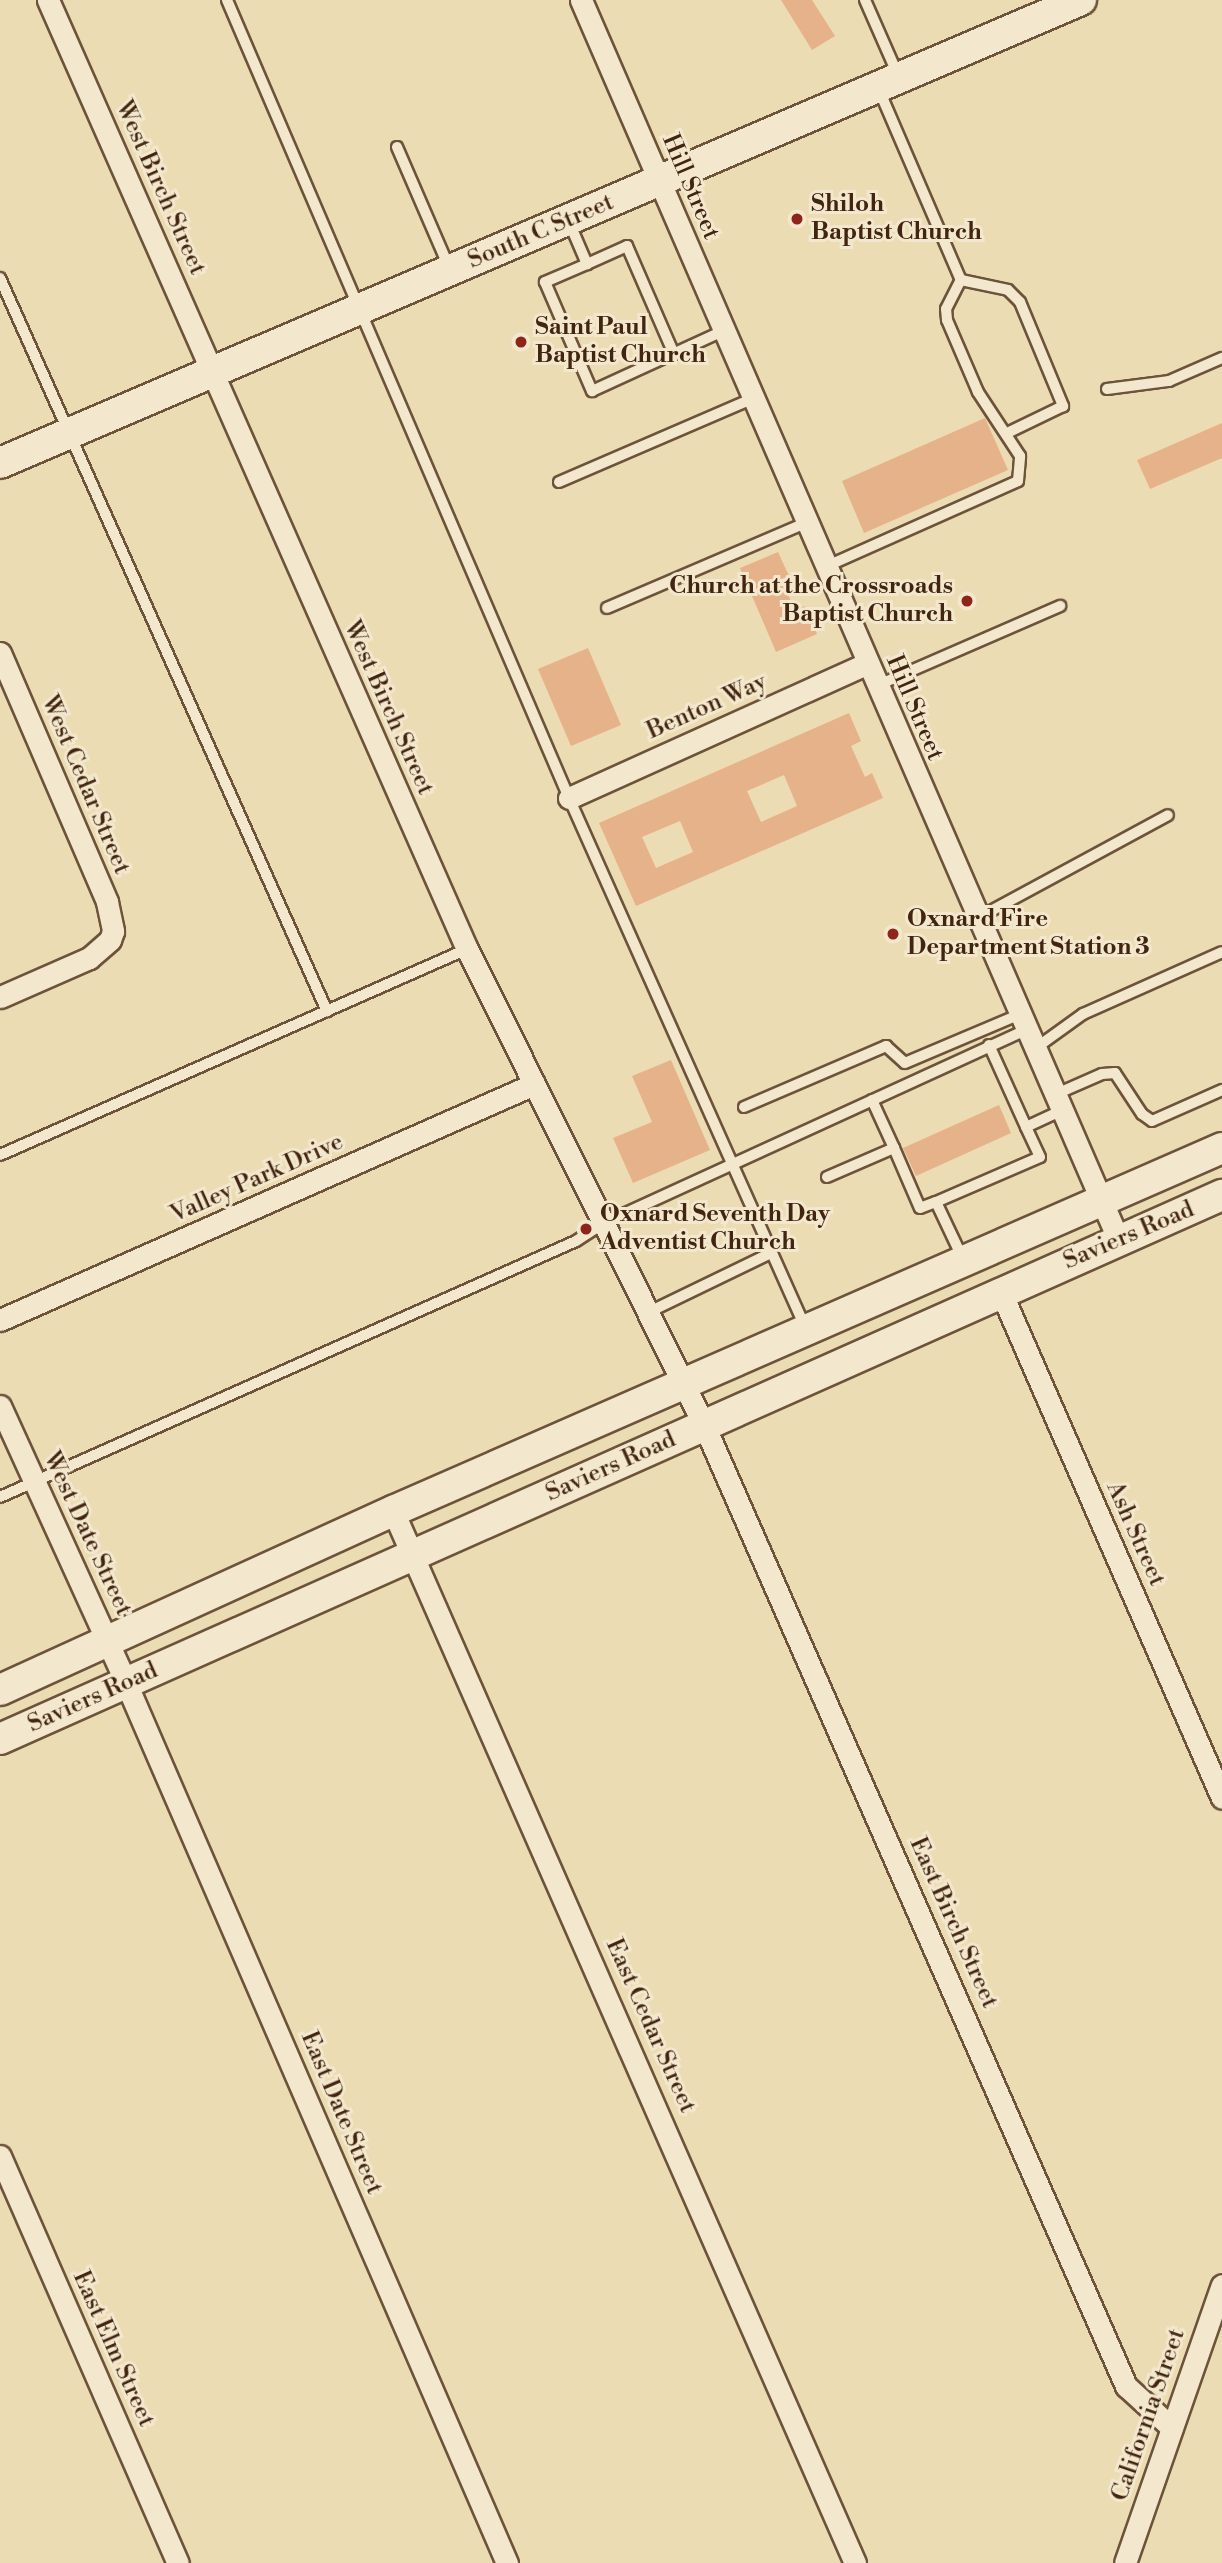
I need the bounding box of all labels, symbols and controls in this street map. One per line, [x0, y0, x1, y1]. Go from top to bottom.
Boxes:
street label: West Birch Street [109, 96, 211, 280]
street label: Hill Street [655, 130, 725, 244]
street label: South C Street [464, 188, 618, 276]
place label: Shiloh Baptist Church [811, 191, 982, 247]
marker: Shiloh Baptist Church [789, 211, 805, 227]
place label: Saint Paul Baptist Church [535, 314, 706, 370]
marker: Saint Paul Baptist Church [513, 334, 529, 350]
place label: Church at the Crossroads Baptist Church [669, 573, 953, 629]
marker: Church at the Crossroads Baptist Church [959, 593, 975, 609]
street label: West Birch Street [337, 616, 439, 800]
street label: Hill Street [879, 651, 949, 765]
street label: Benton Way [643, 668, 771, 746]
street label: West Cedar Street [34, 691, 136, 879]
place label: Oxnard Fire Department Station 3 [907, 906, 1150, 962]
marker: Oxnard Fire Department Station 3 [885, 926, 901, 942]
street label: Valley Park Drive [166, 1128, 348, 1230]
street label: Saviers Road [1059, 1196, 1199, 1276]
place label: Oxnard Seventh Day Adventist Church [600, 1201, 830, 1257]
marker: Oxnard Seventh Day Adventist Church [578, 1221, 594, 1237]
street label: Saviers Road [542, 1426, 680, 1508]
street label: West Date Street [36, 1447, 138, 1621]
street label: Ash Street [1099, 1477, 1171, 1591]
street label: Saviers Road [24, 1657, 162, 1739]
street label: East Birch Street [902, 1833, 1004, 2013]
street label: East Cedar Street [599, 1934, 701, 2118]
street label: East Date Street [294, 2027, 388, 2199]
street label: East Elm Street [66, 2267, 160, 2431]
street label: California Street [1106, 2325, 1192, 2505]

